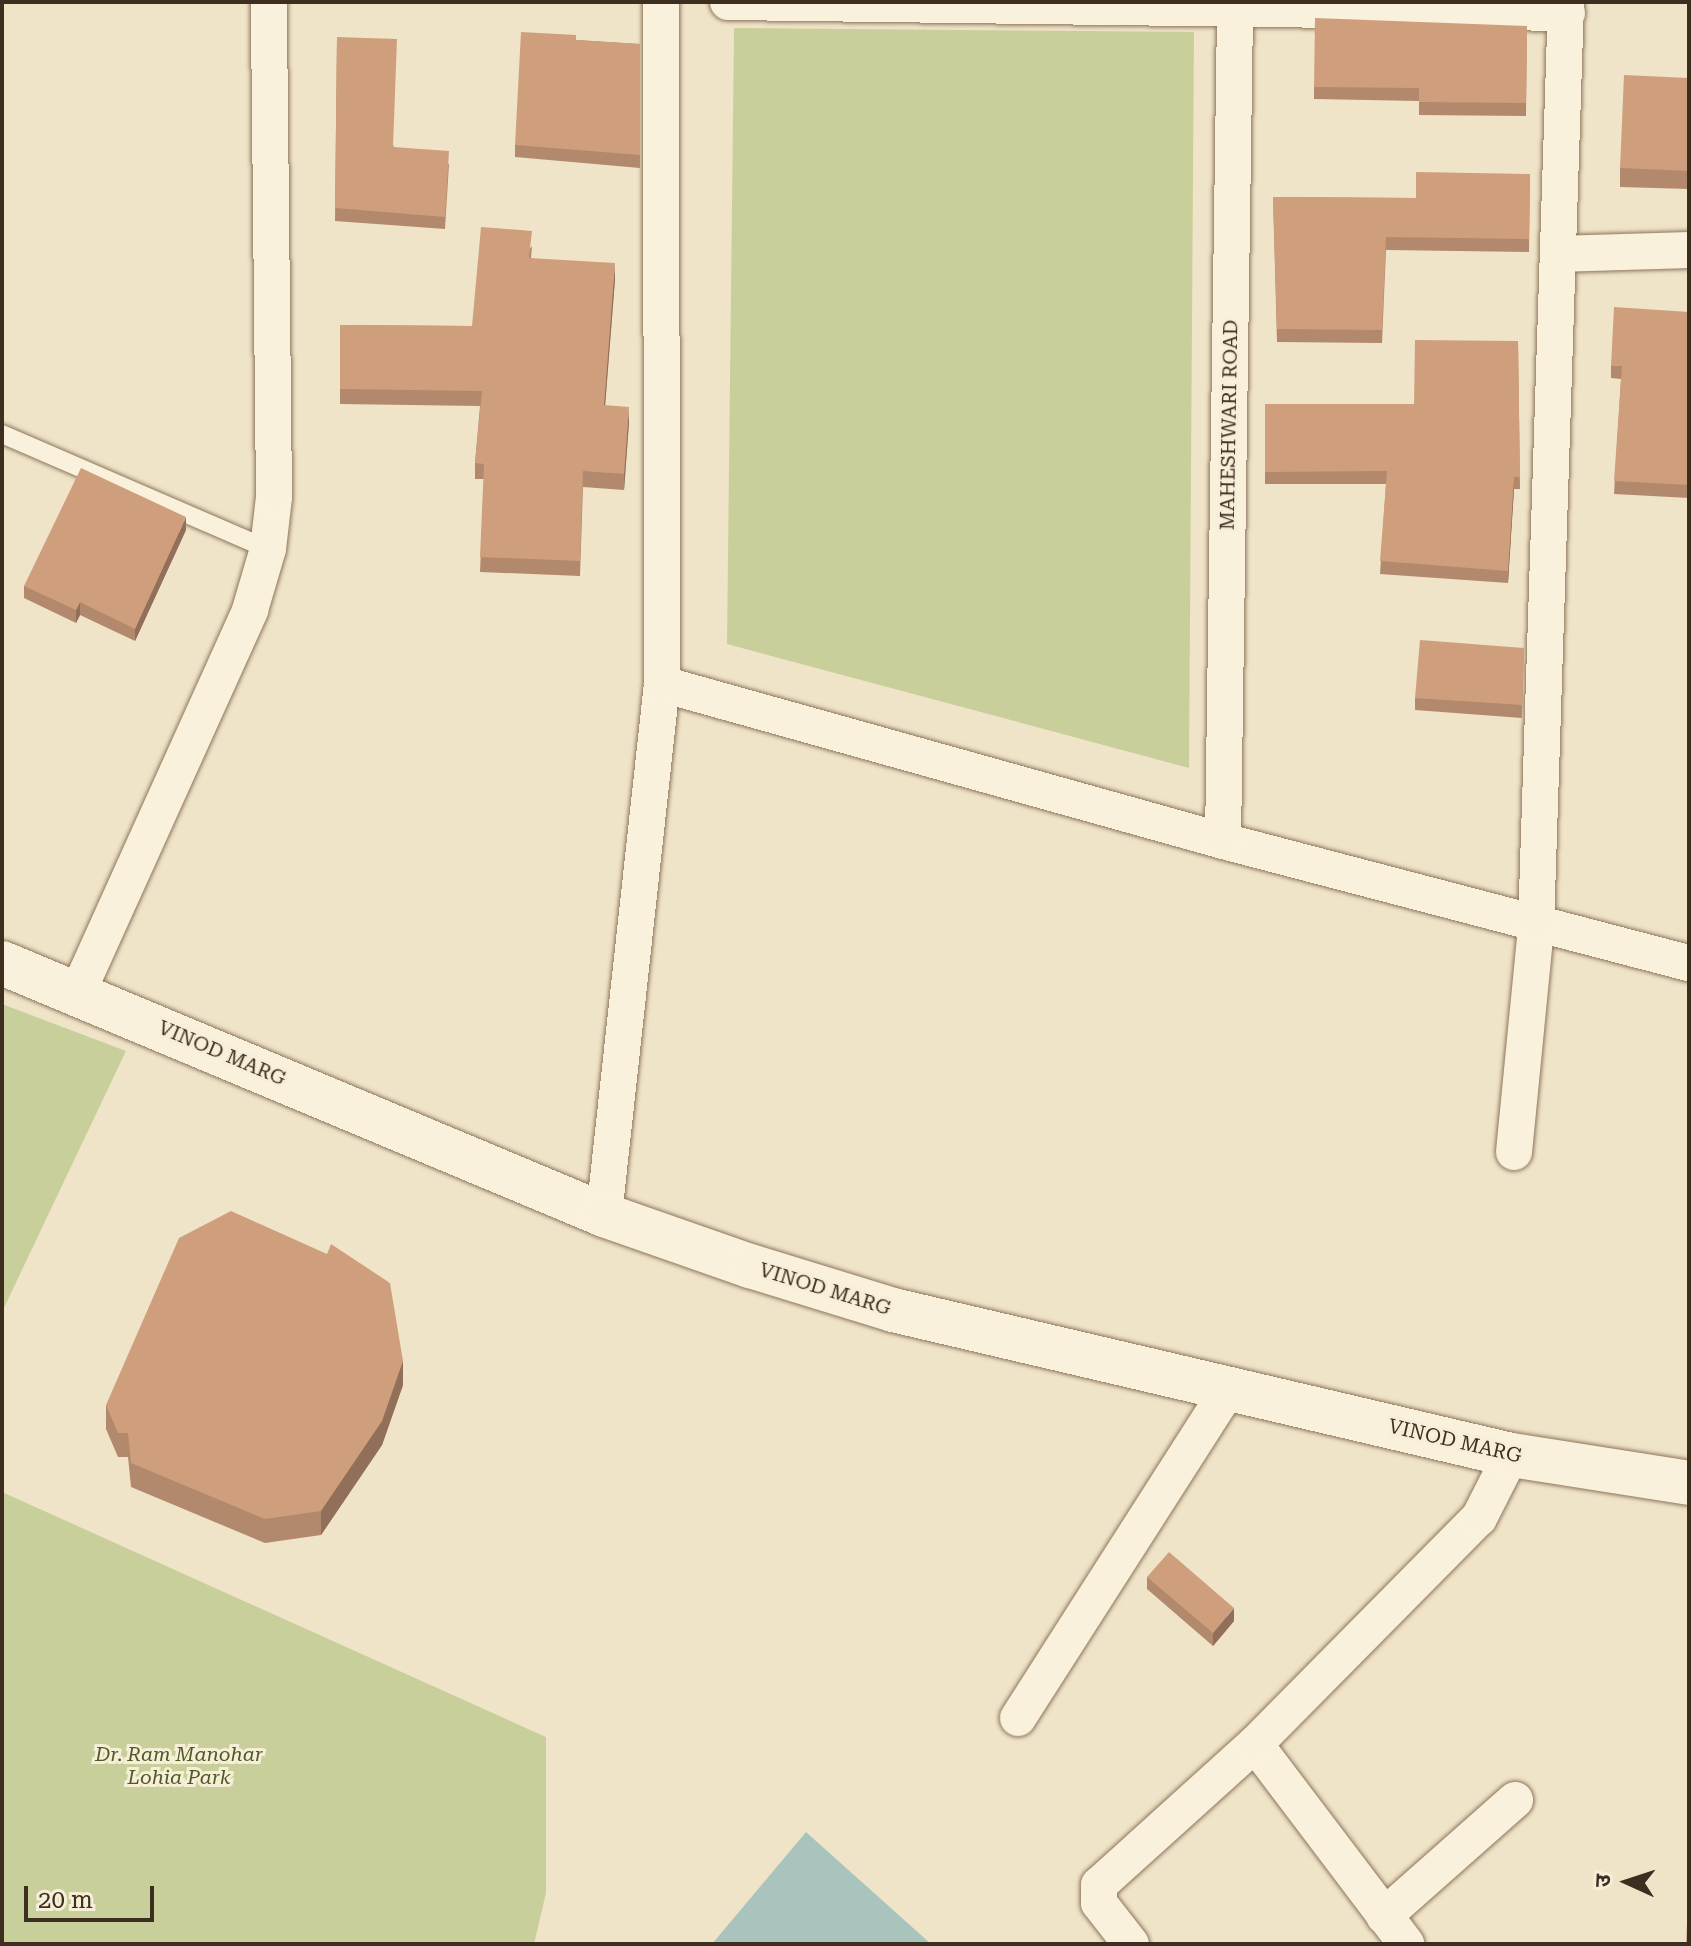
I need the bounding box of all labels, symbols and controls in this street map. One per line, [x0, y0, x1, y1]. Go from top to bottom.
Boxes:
street label: MAHESHWARI ROAD [1215, 320, 1243, 530]
street label: VINOD MARG [155, 1015, 289, 1091]
street label: VINOD MARG [756, 1258, 894, 1320]
street label: VINOD MARG [1386, 1414, 1524, 1468]
park label: Dr. Ram Manohar Lohia Park [95, 1742, 263, 1789]
north arrow [1587, 1842, 1667, 1922]
scale bar [28, 1870, 158, 1920]
text: उ [1590, 1874, 1615, 1888]
text: 20 m [38, 1886, 93, 1914]

